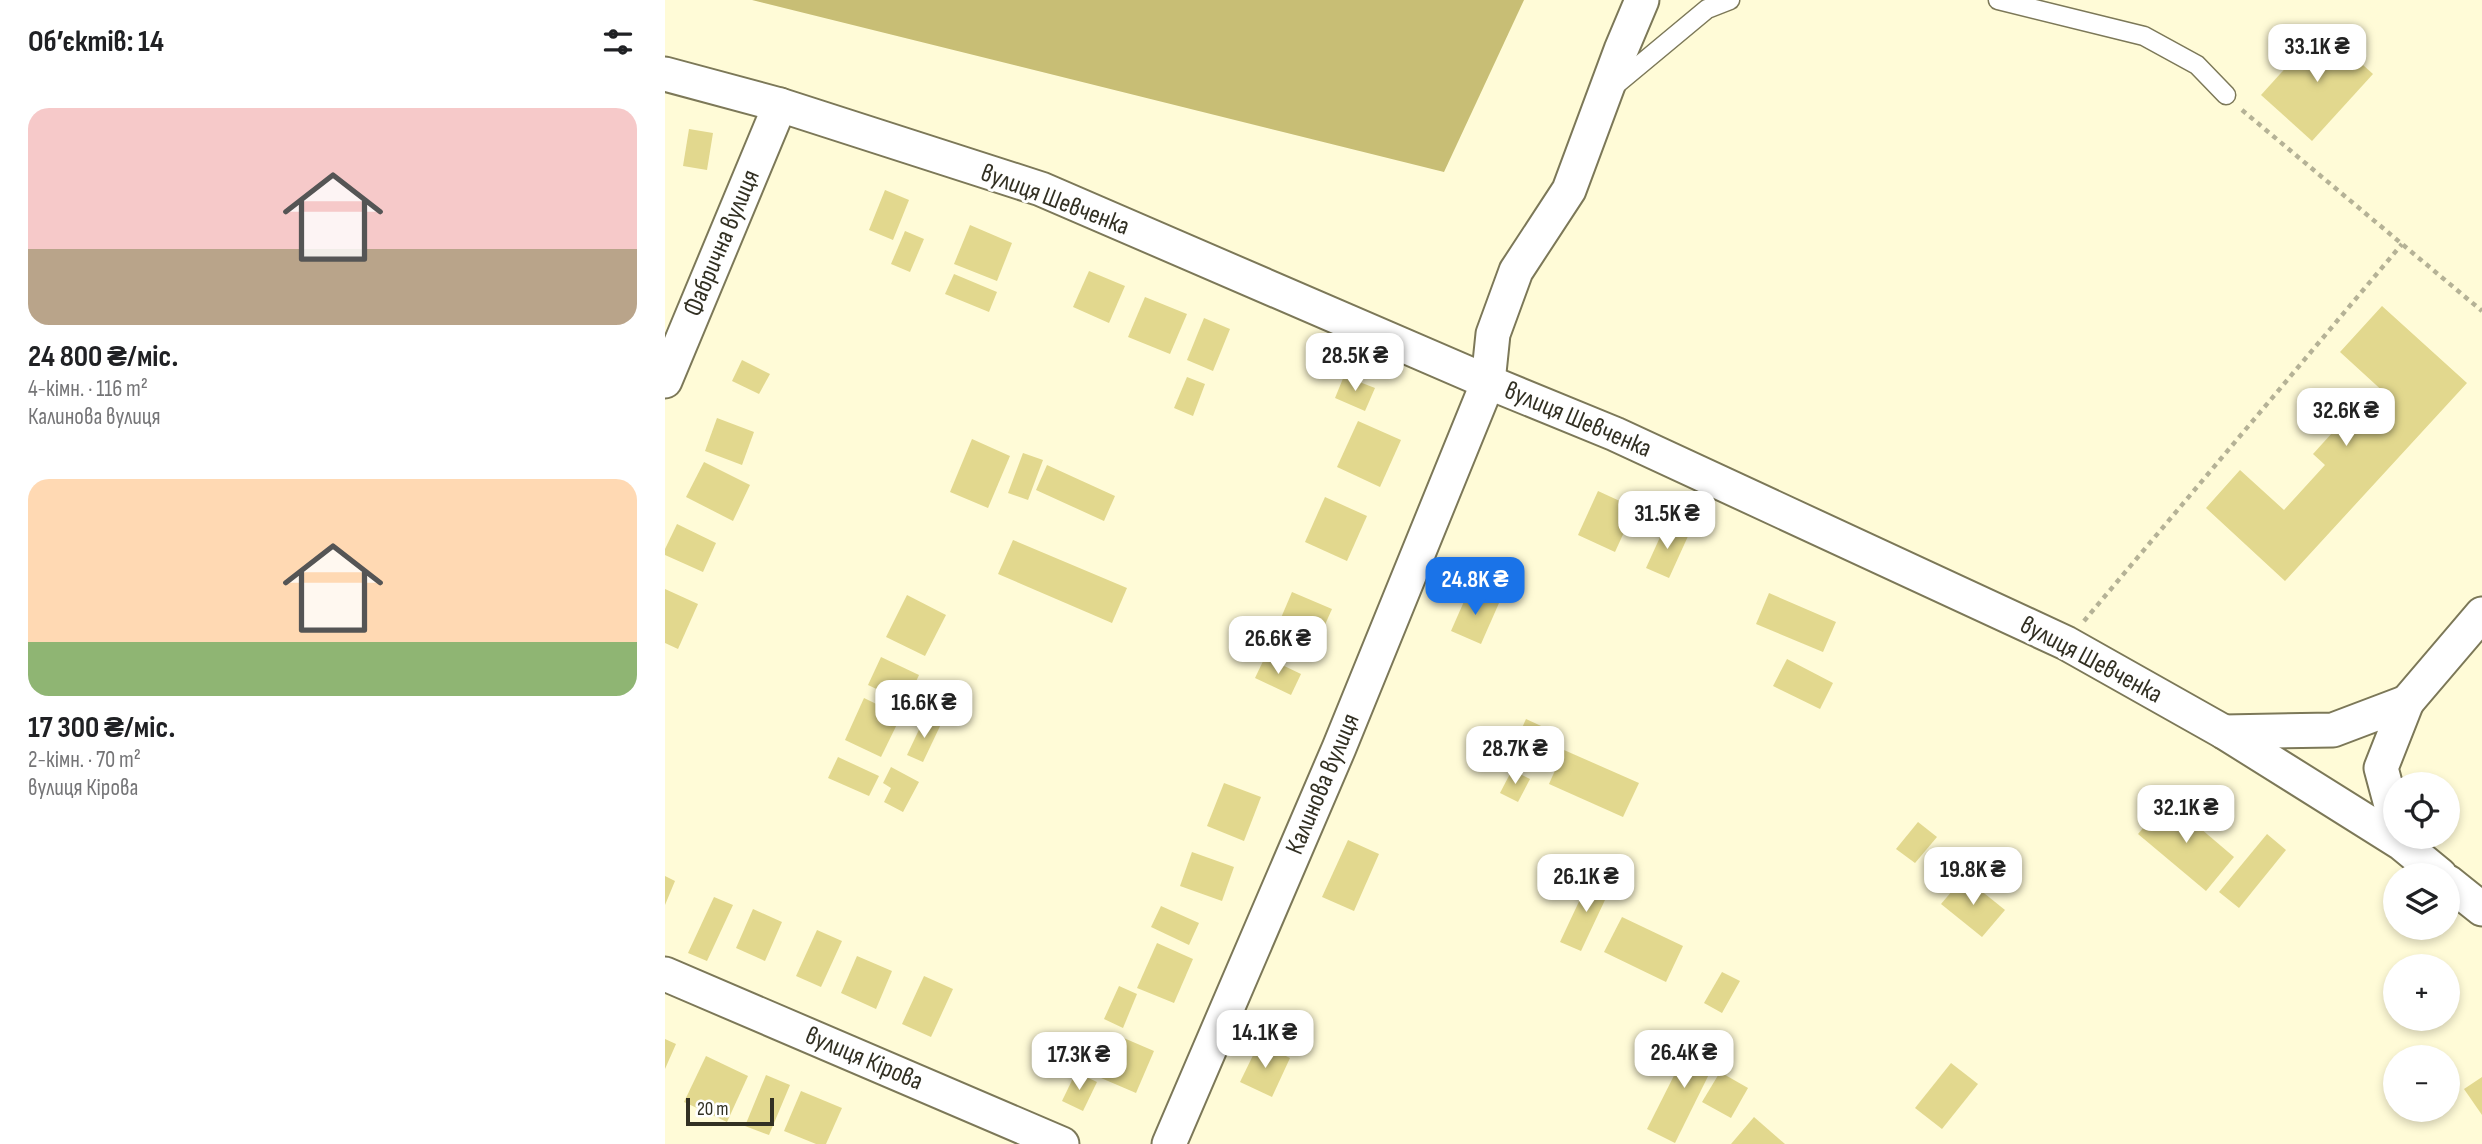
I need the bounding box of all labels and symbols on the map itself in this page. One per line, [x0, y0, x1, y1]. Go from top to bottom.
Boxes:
pin: 33.1K ₴ [2252, 24, 2382, 84]
street label: вулиця Шевченка [976, 158, 1134, 242]
street label: Фабрична вулиця [677, 165, 767, 321]
pin: 28.5K ₴ [1290, 334, 1420, 393]
street label: вулиця Шевченка [1500, 375, 1656, 465]
pin: 32.6K ₴ [2281, 388, 2411, 448]
pin: 31.5K ₴ [1602, 491, 1732, 551]
pin: 24.8K ₴ [1410, 558, 1540, 617]
street label: вулиця Шевченка [2015, 610, 2167, 710]
pin: 26.6K ₴ [1213, 616, 1343, 676]
pin: 16.6K ₴ [859, 680, 989, 740]
street label: Калинова вулиця [1279, 709, 1367, 859]
pin: 28.7K ₴ [1450, 726, 1580, 786]
pin: 32.1K ₴ [2121, 786, 2251, 845]
pin: 19.8K ₴ [1908, 848, 2038, 907]
pin: 26.1K ₴ [1521, 855, 1651, 914]
pin: 14.1K ₴ [1200, 1010, 1330, 1070]
street label: вулиця Кірова [801, 1020, 927, 1098]
pin: 26.4K ₴ [1619, 1030, 1749, 1090]
pin: 17.3K ₴ [1014, 1032, 1144, 1092]
scale bar [686, 1095, 773, 1127]

